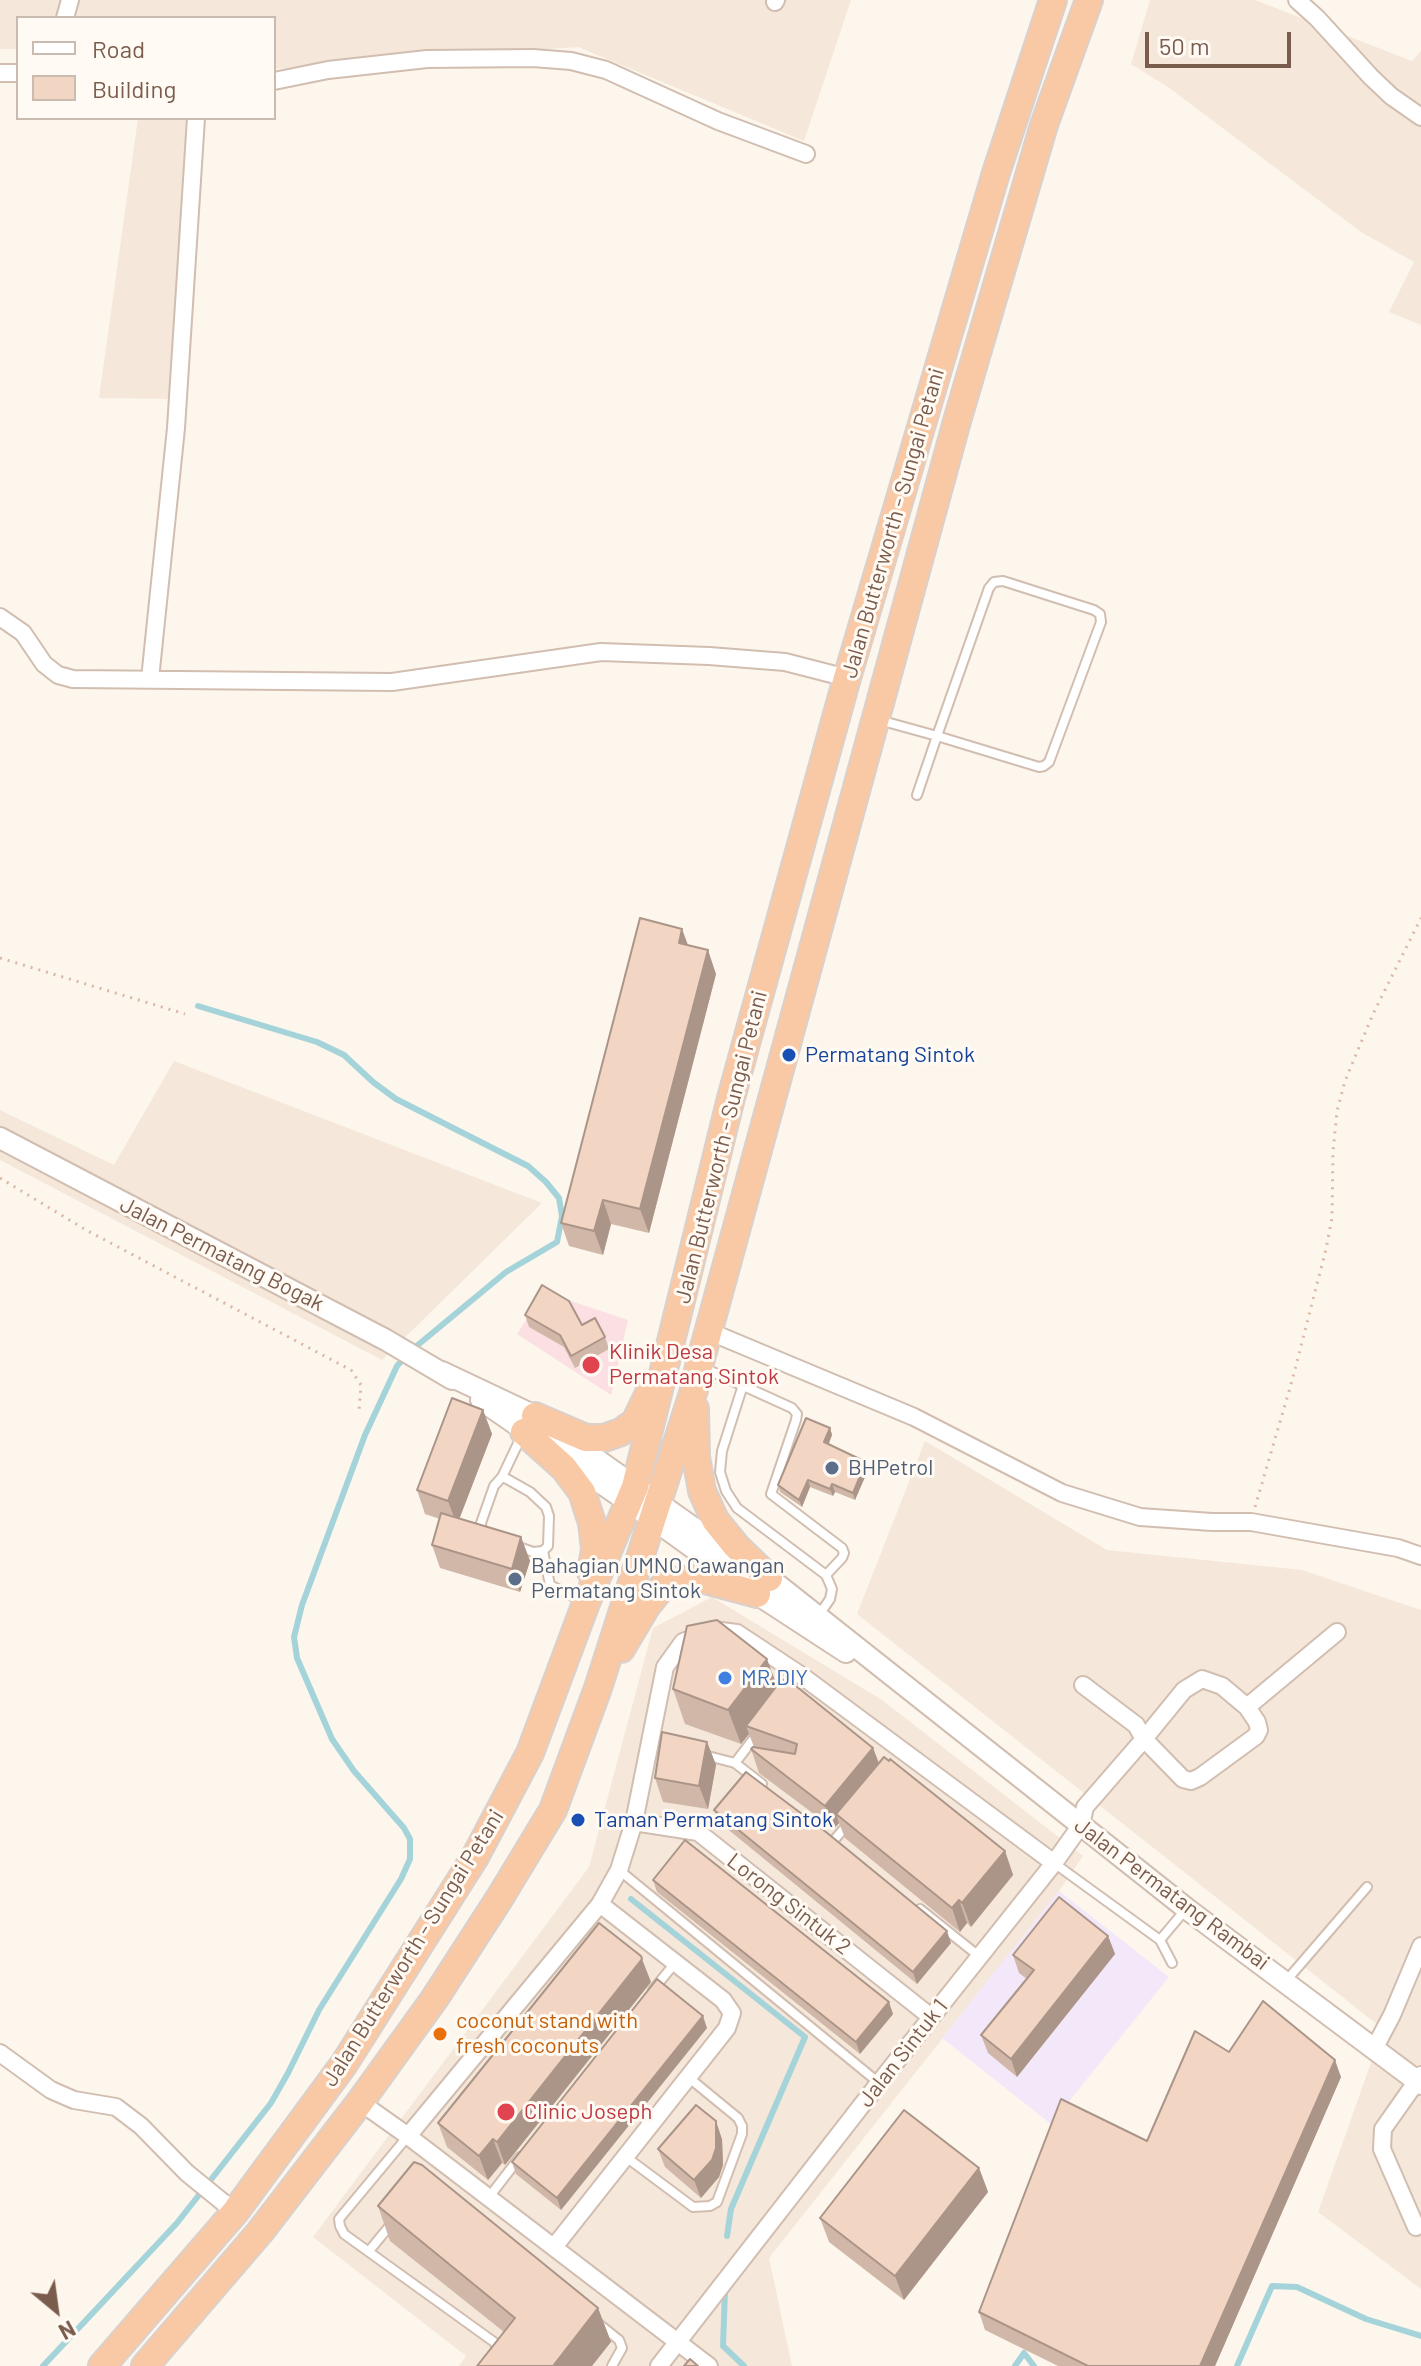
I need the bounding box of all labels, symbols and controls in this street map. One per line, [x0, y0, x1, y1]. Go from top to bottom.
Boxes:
legend [16, 16, 276, 120]
scale bar [1149, 16, 1295, 66]
text: 50 m [1159, 31, 1210, 60]
text: Road [92, 34, 145, 63]
text: Building [92, 74, 176, 103]
street label: Jalan Butterworth - Sungai Petani [836, 365, 950, 681]
street label: Jalan Butterworth - Sungai Petani [669, 988, 773, 1306]
place label: Permatang Sintok [805, 1042, 975, 1068]
marker: Permatang Sintok [780, 1046, 798, 1064]
street label: Jalan Permatang Bogak [116, 1191, 328, 1317]
place label: Klinik Desa Permatang Sintok [609, 1339, 779, 1390]
marker: Klinik Desa Permatang Sintok [580, 1354, 602, 1376]
place label: BHPetrol [848, 1455, 933, 1481]
marker: BHPetrol [823, 1459, 841, 1477]
place label: Bahagian UMNO Cawangan Permatang Sintok [531, 1553, 785, 1604]
marker: Bahagian UMNO Cawangan Permatang Sintok [506, 1570, 524, 1588]
place label: MR.DIY [741, 1665, 808, 1691]
marker: MR.DIY [716, 1669, 734, 1687]
street label: Jalan Butterworth - Sungai Petani [317, 1805, 509, 2091]
place label: Taman Permatang Sintok [594, 1807, 833, 1833]
marker: Taman Permatang Sintok [569, 1811, 587, 1829]
street label: Jalan Permatang Rambai [1069, 1812, 1275, 1976]
street label: Lorong Sintuk 2 [722, 1848, 856, 1960]
street label: Jalan Sintuk 1 [853, 1994, 953, 2112]
place label: coconut stand with fresh coconuts [456, 2008, 638, 2060]
marker: coconut stand with fresh coconuts [431, 2025, 449, 2043]
place label: Clinic Joseph [524, 2099, 652, 2125]
marker: Clinic Joseph [495, 2101, 517, 2123]
north arrow [16, 2270, 96, 2350]
text: N [55, 2316, 80, 2346]

